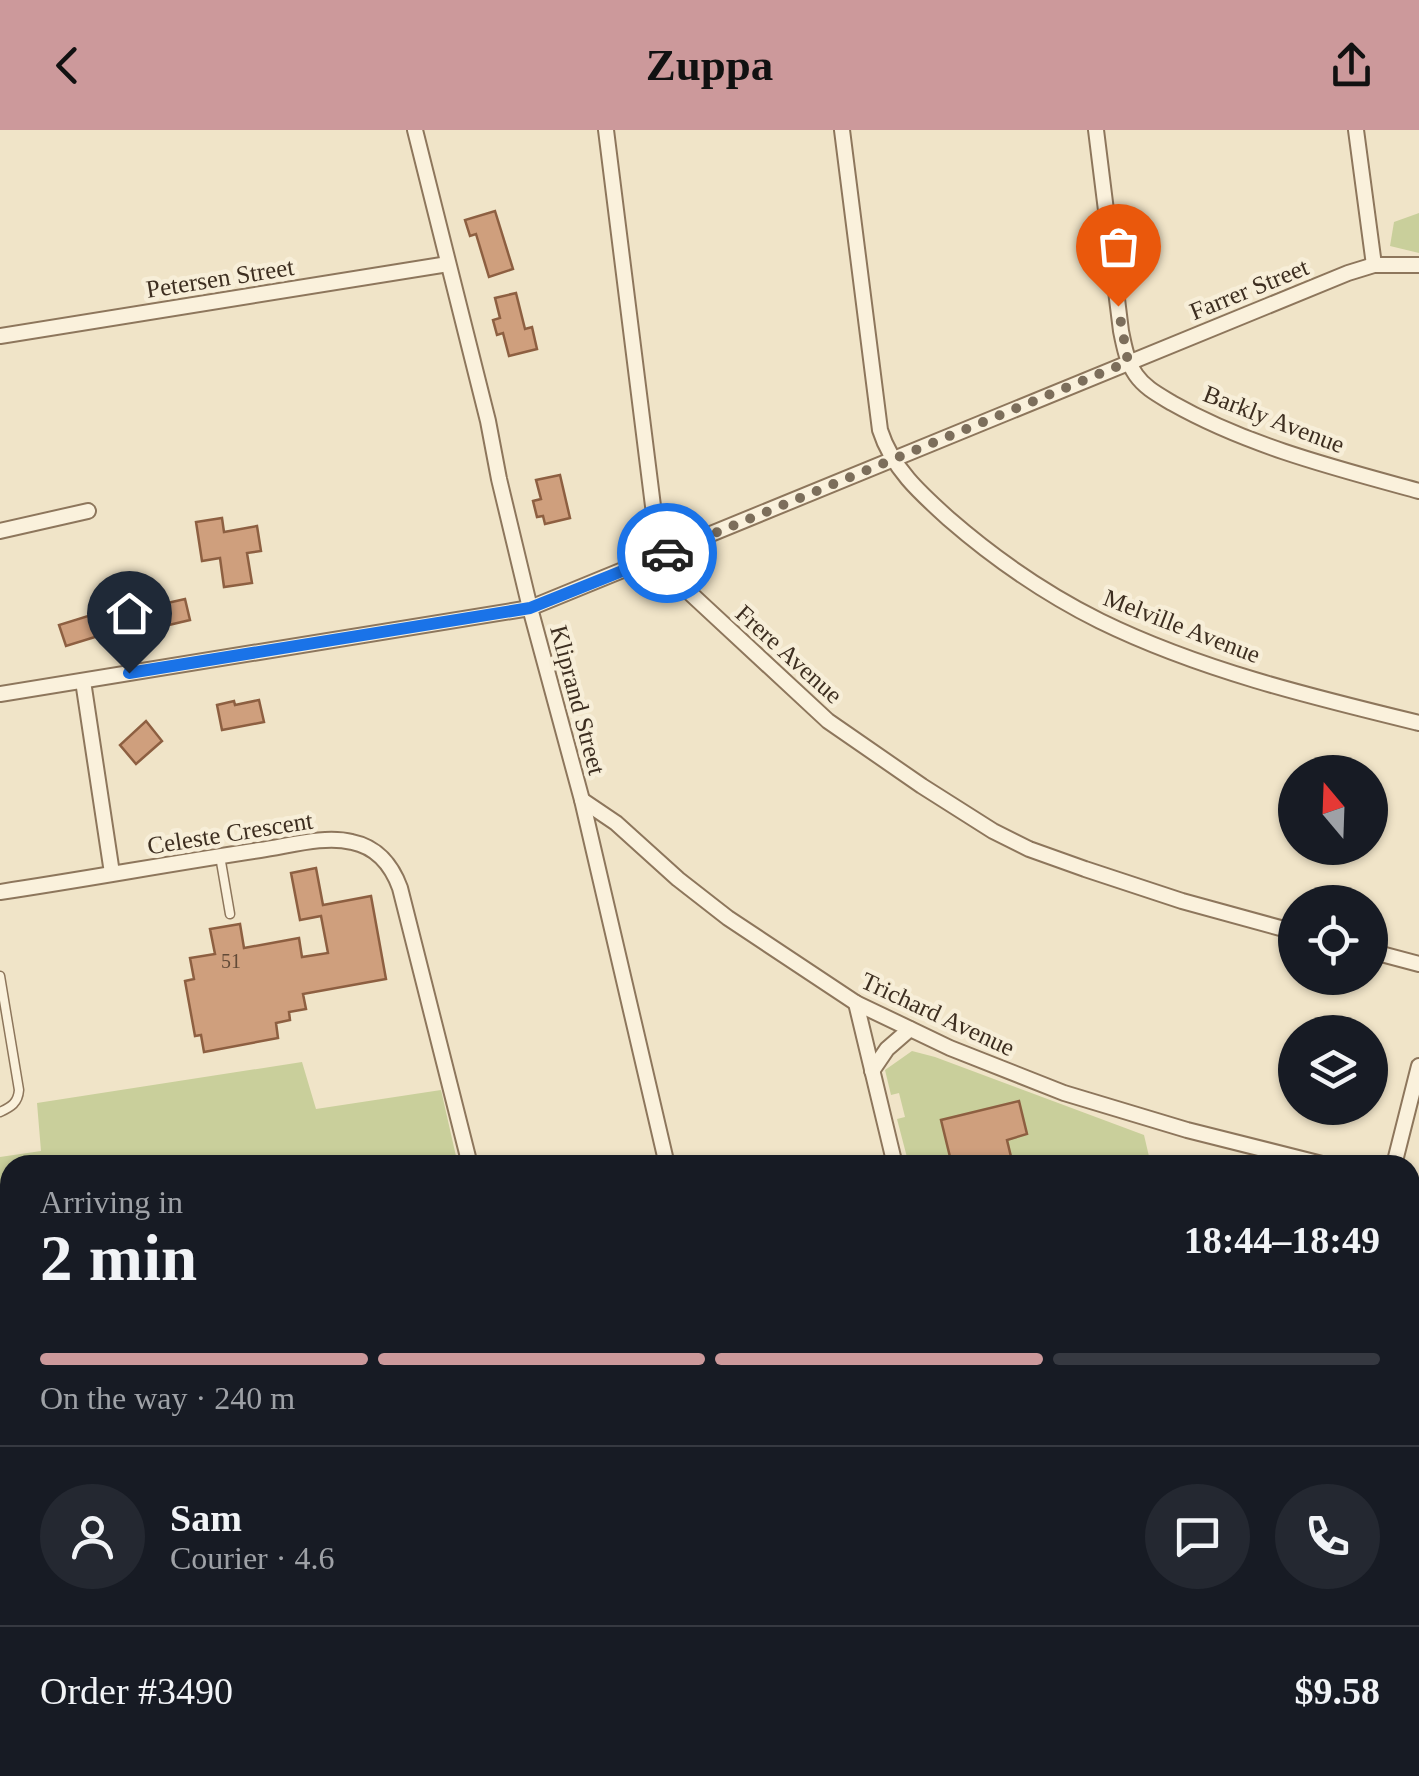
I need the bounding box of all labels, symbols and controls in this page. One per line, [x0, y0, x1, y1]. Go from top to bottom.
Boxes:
icon: back [40, 38, 95, 93]
icon: share [1324, 38, 1379, 93]
text: Zuppa [646, 40, 773, 90]
pin [1076, 204, 1161, 307]
icon: bag [1091, 219, 1146, 274]
street label: Petersen Street [144, 253, 296, 303]
street label: Farrer Street [1186, 253, 1312, 325]
street label: Barkly Avenue [1200, 380, 1348, 458]
courier [617, 503, 717, 603]
icon: car [640, 526, 695, 581]
pin [87, 571, 172, 674]
street label: Melville Avenue [1100, 584, 1264, 668]
icon: home [102, 586, 157, 641]
street label: Frere Avenue [730, 599, 848, 709]
street label: Kliprand Street [545, 622, 611, 778]
north arrow [1278, 755, 1388, 865]
map controls [1278, 755, 1388, 1125]
street label: Celeste Crescent [145, 807, 315, 859]
button: locate [1278, 885, 1388, 995]
house number: 51 [221, 950, 241, 972]
street label: Trichard Avenue [857, 967, 1019, 1061]
button: layers [1278, 1015, 1388, 1125]
text: Arriving in [40, 1184, 183, 1220]
text: 18:44–18:49 [1184, 1219, 1380, 1261]
text: 2 min [40, 1222, 197, 1294]
text: On the way · 240 m [40, 1380, 295, 1416]
button: person [40, 1484, 145, 1589]
button: chat [1145, 1484, 1250, 1589]
button: phone [1275, 1484, 1380, 1589]
text: Sam [170, 1497, 242, 1539]
text: Courier · 4.6 [170, 1540, 334, 1576]
text: Order #3490 [40, 1670, 233, 1712]
text: $9.58 [1295, 1670, 1380, 1712]

